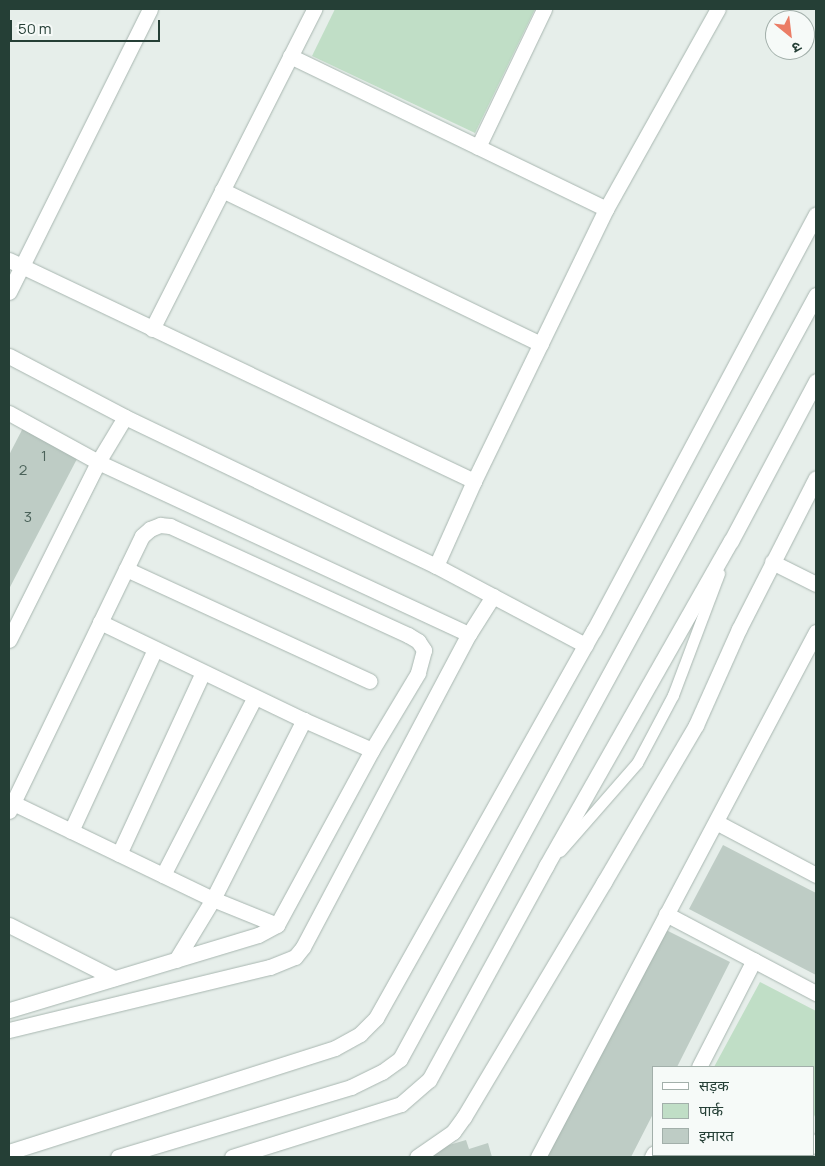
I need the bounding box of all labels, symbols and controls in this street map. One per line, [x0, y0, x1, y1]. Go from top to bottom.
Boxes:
scale bar [12, 10, 162, 42]
north arrow [765, 10, 815, 60]
text: 50 m [18, 18, 52, 39]
text: उ [789, 37, 805, 58]
house number: 1 [41, 447, 47, 465]
house number: 2 [19, 461, 27, 479]
house number: 3 [24, 508, 32, 526]
legend [652, 1066, 815, 1156]
text: सड़क [699, 1075, 729, 1096]
text: पार्क [699, 1100, 723, 1121]
text: इमारत [699, 1125, 734, 1146]

